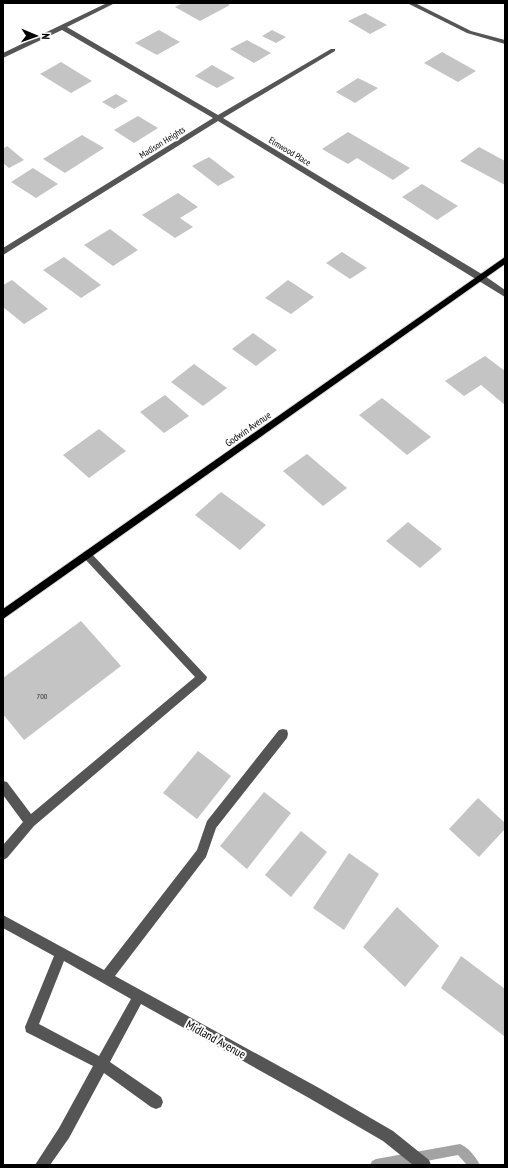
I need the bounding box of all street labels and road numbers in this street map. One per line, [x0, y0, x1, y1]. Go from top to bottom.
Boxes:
street label: Madison Heights [137, 124, 187, 160]
street label: Elmwood Place [267, 134, 313, 168]
street label: Godwin Avenue [222, 408, 274, 450]
street label: Midland Avenue [183, 1016, 249, 1062]

